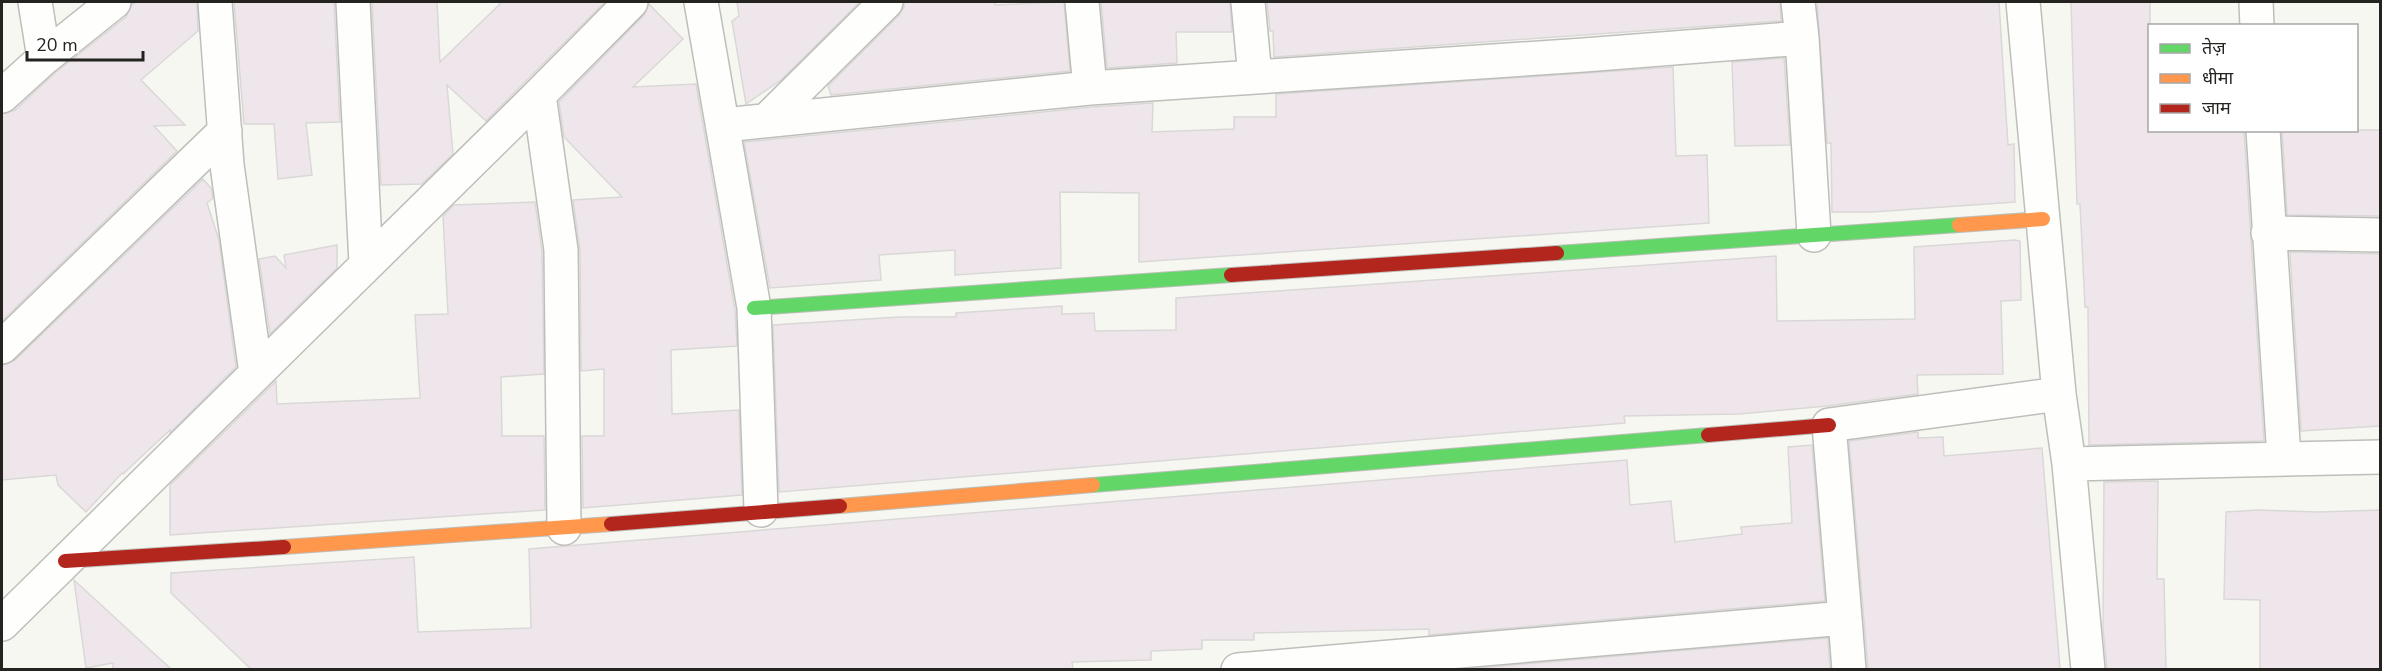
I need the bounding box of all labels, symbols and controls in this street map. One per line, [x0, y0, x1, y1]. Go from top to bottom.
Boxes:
scale bar [27, 24, 142, 62]
legend [2148, 24, 2358, 132]
text: 20 m [36, 33, 78, 57]
text: तेज़ [2202, 36, 2226, 60]
text: धीमा [2202, 66, 2233, 90]
text: जाम [2202, 96, 2232, 120]

